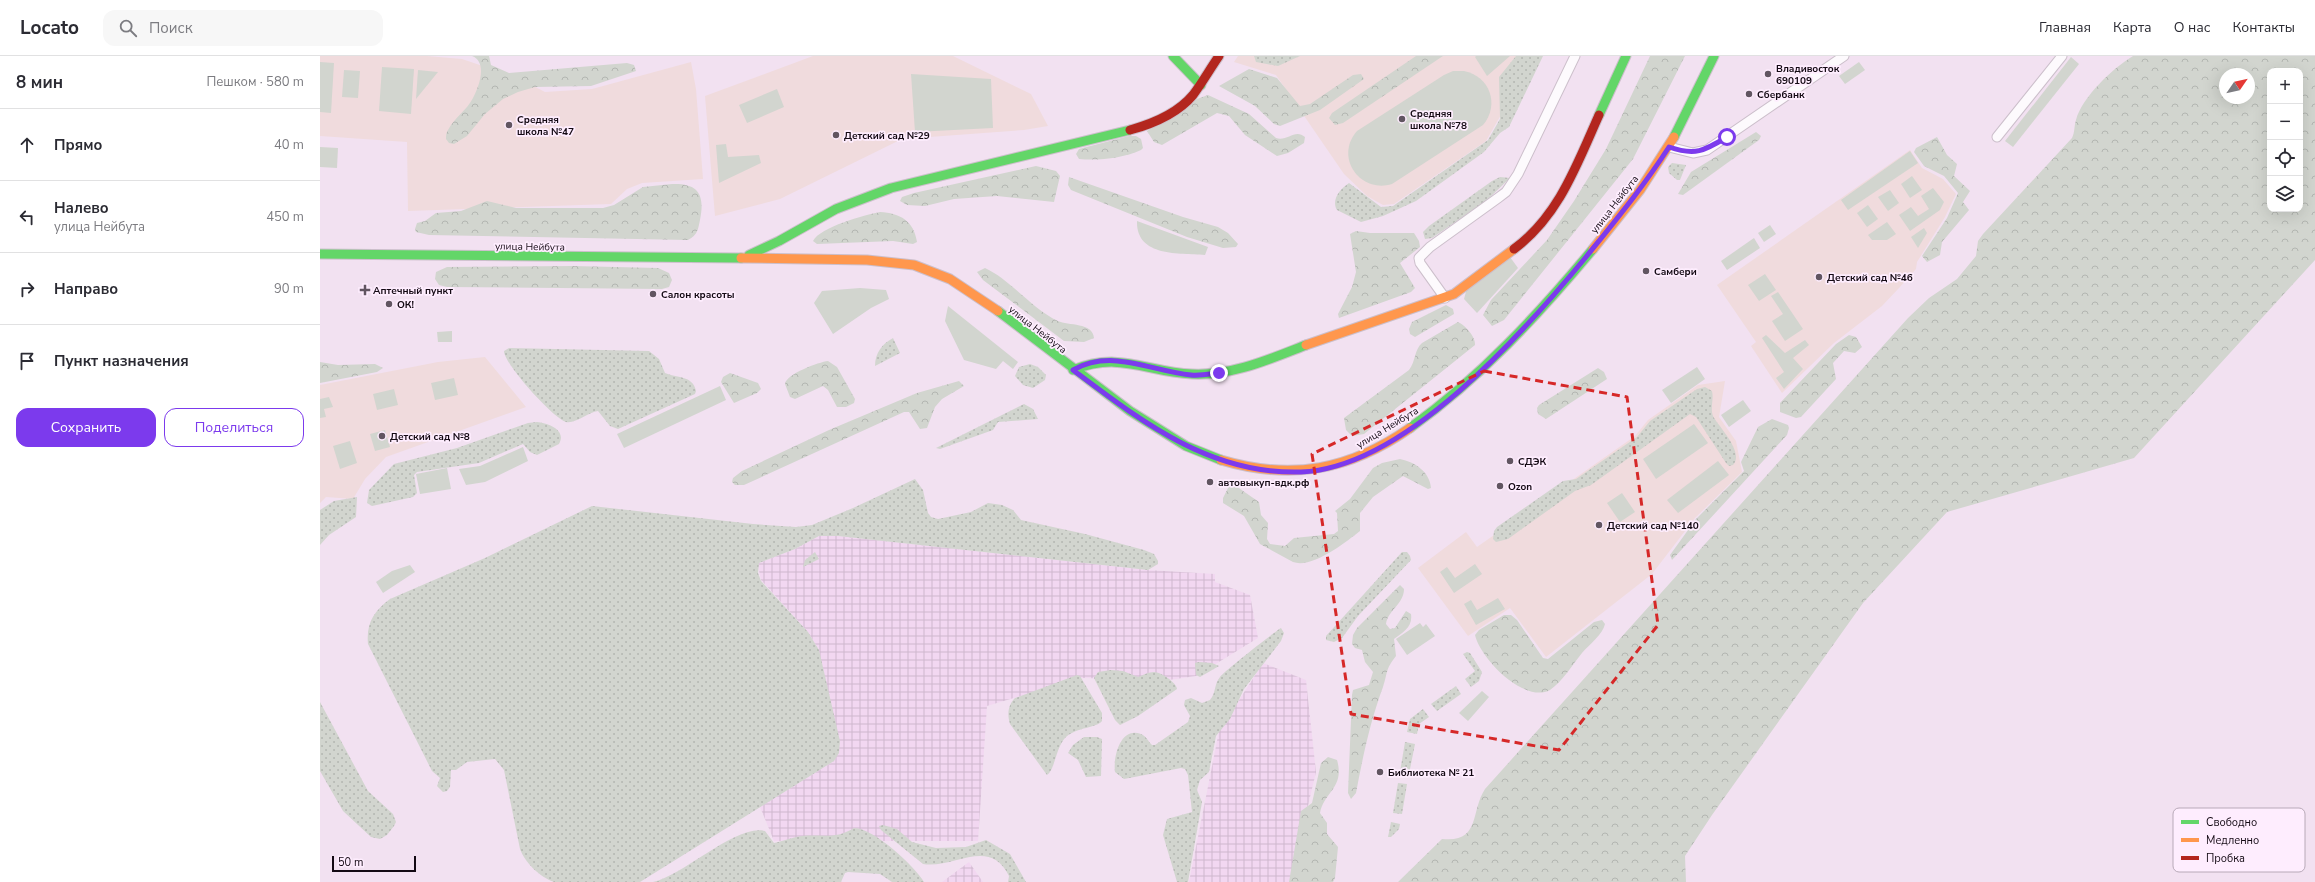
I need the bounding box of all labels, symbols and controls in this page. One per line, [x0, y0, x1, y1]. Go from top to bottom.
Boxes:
search box [103, 10, 383, 46]
text: Locato [20, 15, 79, 41]
icon: search [117, 17, 139, 39]
text: Поиск [149, 18, 193, 38]
text: Главная [2039, 18, 2091, 37]
text: Карта [2113, 18, 2152, 37]
text: О нас [2174, 18, 2210, 37]
text: Контакты [2232, 18, 2295, 37]
place label: Владивосток 690109 [1776, 62, 1840, 88]
north arrow [2219, 68, 2255, 104]
map controls [2267, 68, 2303, 212]
button: + [2267, 68, 2303, 104]
marker: Владивосток 690109 [1763, 69, 1773, 79]
text: 8 мин [16, 71, 63, 94]
text: Пешком · 580 m [206, 73, 304, 91]
place label: Сбербанк [1757, 88, 1805, 102]
marker: Сбербанк [1744, 89, 1754, 99]
button: − [2267, 104, 2303, 140]
place label: Средняя школа №78 [1410, 107, 1467, 133]
place label: Средняя школа №47 [517, 113, 574, 139]
marker: Средняя школа №78 [1397, 114, 1407, 124]
marker: Средняя школа №47 [504, 120, 514, 130]
route start [1718, 128, 1736, 146]
place label: Детский сад №29 [844, 129, 930, 143]
marker: Детский сад №29 [831, 130, 841, 140]
icon: ahead [16, 134, 38, 156]
text: Прямо [54, 135, 102, 155]
text: 40 m [274, 136, 304, 154]
button: locate [2267, 140, 2303, 176]
street label: улица Нейбута [1588, 173, 1642, 237]
button: layers [2267, 176, 2303, 212]
text: Налево [54, 198, 109, 218]
icon: left [16, 206, 38, 228]
text: 450 m [266, 208, 304, 226]
text: улица Нейбута [54, 218, 145, 236]
street label: улица Нейбута [495, 239, 565, 255]
place label: Самбери [1654, 265, 1697, 279]
marker: Самбери [1641, 266, 1651, 276]
place label: Детский сад №46 [1827, 271, 1913, 285]
marker: Детский сад №46 [1814, 272, 1824, 282]
icon: right [16, 278, 38, 300]
text: Направо [54, 279, 118, 299]
text: 90 m [274, 280, 304, 298]
place label: Аптечный пункт [373, 284, 453, 298]
marker: Аптечный пункт [360, 285, 370, 295]
place label: Салон красоты [661, 288, 735, 302]
marker: Салон красоты [648, 289, 658, 299]
place label: ОК! [397, 298, 415, 312]
marker: ОК! [384, 299, 394, 309]
street label: улица Нейбута [1005, 303, 1069, 357]
icon: arrive [16, 350, 38, 372]
text: Пункт назначения [54, 351, 189, 371]
route end [1210, 364, 1228, 382]
street label: улица Нейбута [1354, 404, 1421, 452]
button: Сохранить [16, 408, 156, 447]
button: Поделиться [164, 408, 304, 447]
place label: Детский сад №8 [390, 430, 470, 444]
marker: Детский сад №8 [377, 431, 387, 441]
place label: СДЭК [1518, 455, 1547, 469]
marker: СДЭК [1505, 456, 1515, 466]
place label: автовыкуп-вдк.рф [1218, 476, 1309, 490]
marker: автовыкуп-вдк.рф [1205, 477, 1215, 487]
place label: Ozon [1508, 480, 1532, 494]
marker: Ozon [1495, 481, 1505, 491]
place label: Детский сад №140 [1607, 519, 1699, 533]
marker: Детский сад №140 [1594, 520, 1604, 530]
place label: Библиотека № 21 [1388, 766, 1474, 780]
marker: Библиотека № 21 [1375, 767, 1385, 777]
legend [2173, 808, 2305, 872]
text: Свободно [2206, 815, 2257, 830]
text: Медленно [2206, 833, 2259, 848]
text: Пробка [2206, 851, 2245, 866]
scale bar [332, 854, 416, 873]
text: 50 m [338, 855, 363, 870]

